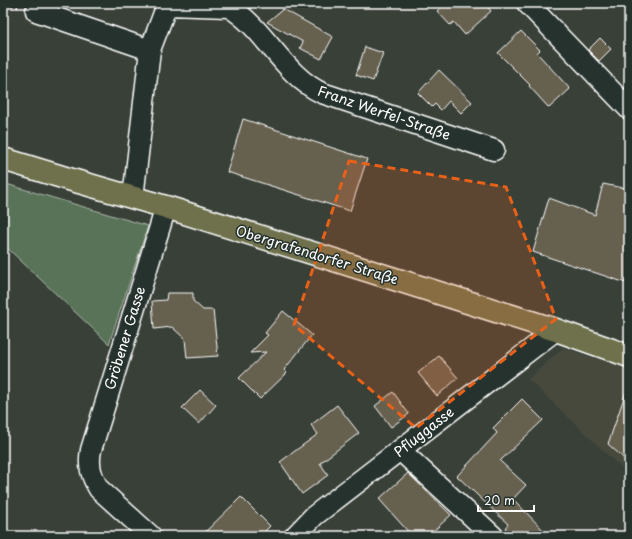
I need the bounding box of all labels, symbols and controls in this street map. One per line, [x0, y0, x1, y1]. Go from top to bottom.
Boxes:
street label: Franz Werfel-Straße [315, 80, 453, 145]
street label: Obergrafendorfer Straße [233, 220, 401, 289]
street label: Gröbener Gasse [99, 283, 150, 392]
street label: Pfluggasse [389, 401, 458, 462]
scale bar [478, 487, 534, 513]
text: 20 m [484, 491, 515, 509]

